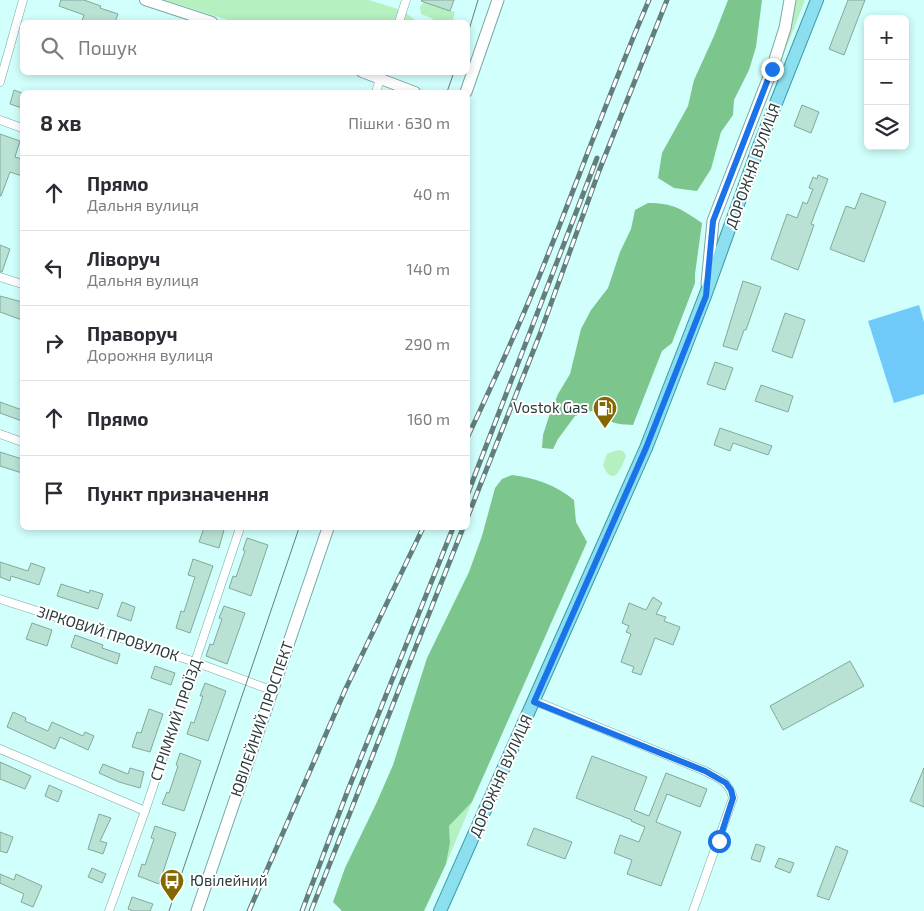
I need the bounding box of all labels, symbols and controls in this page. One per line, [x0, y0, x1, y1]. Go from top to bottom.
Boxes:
map controls [864, 15, 909, 150]
button: + [864, 15, 909, 60]
search box [20, 20, 470, 75]
icon: search [38, 34, 66, 62]
text: Пошук [78, 36, 137, 59]
route end [761, 58, 784, 81]
button: − [864, 60, 909, 105]
street label: ДОРОЖНЯ ВУЛИЦЯ [721, 101, 783, 231]
button: layers [864, 105, 909, 150]
text: 8 хв [40, 110, 82, 135]
text: Пішки · 630 m [348, 113, 450, 132]
text: Прямо [87, 172, 149, 195]
icon: ahead [40, 179, 68, 207]
text: 40 m [413, 184, 450, 203]
text: Дальня вулиця [87, 195, 199, 214]
text: Ліворуч [87, 247, 160, 270]
icon: left [40, 254, 68, 282]
text: 140 m [407, 259, 450, 278]
text: Дальня вулиця [87, 270, 199, 289]
text: Праворуч [87, 322, 178, 345]
icon: right [40, 329, 68, 357]
text: 290 m [405, 334, 450, 353]
text: Дорожня вулиця [87, 345, 213, 364]
fuel station icon: Vostok Gas [592, 395, 618, 429]
place label: Vostok Gas [513, 398, 588, 416]
icon: ahead [40, 404, 68, 432]
text: Прямо [87, 407, 149, 430]
text: 160 m [407, 409, 450, 428]
icon: arrive [40, 479, 68, 507]
text: Пункт призначення [87, 482, 269, 505]
street label: ЗІРКОВИЙ ПРОВУЛОК [35, 602, 182, 664]
street label: ЮВІЛЕЙНИЙ ПРОСПЕКТ [226, 638, 296, 799]
street label: СТРІМКИЙ ПРОЇЗД [146, 656, 204, 783]
street label: ДОРОЖНЯ ВУЛИЦЯ [465, 712, 535, 840]
route start [708, 830, 731, 853]
bus stop icon: Ювілейний [159, 868, 185, 902]
place label: Ювілейний [190, 871, 268, 889]

